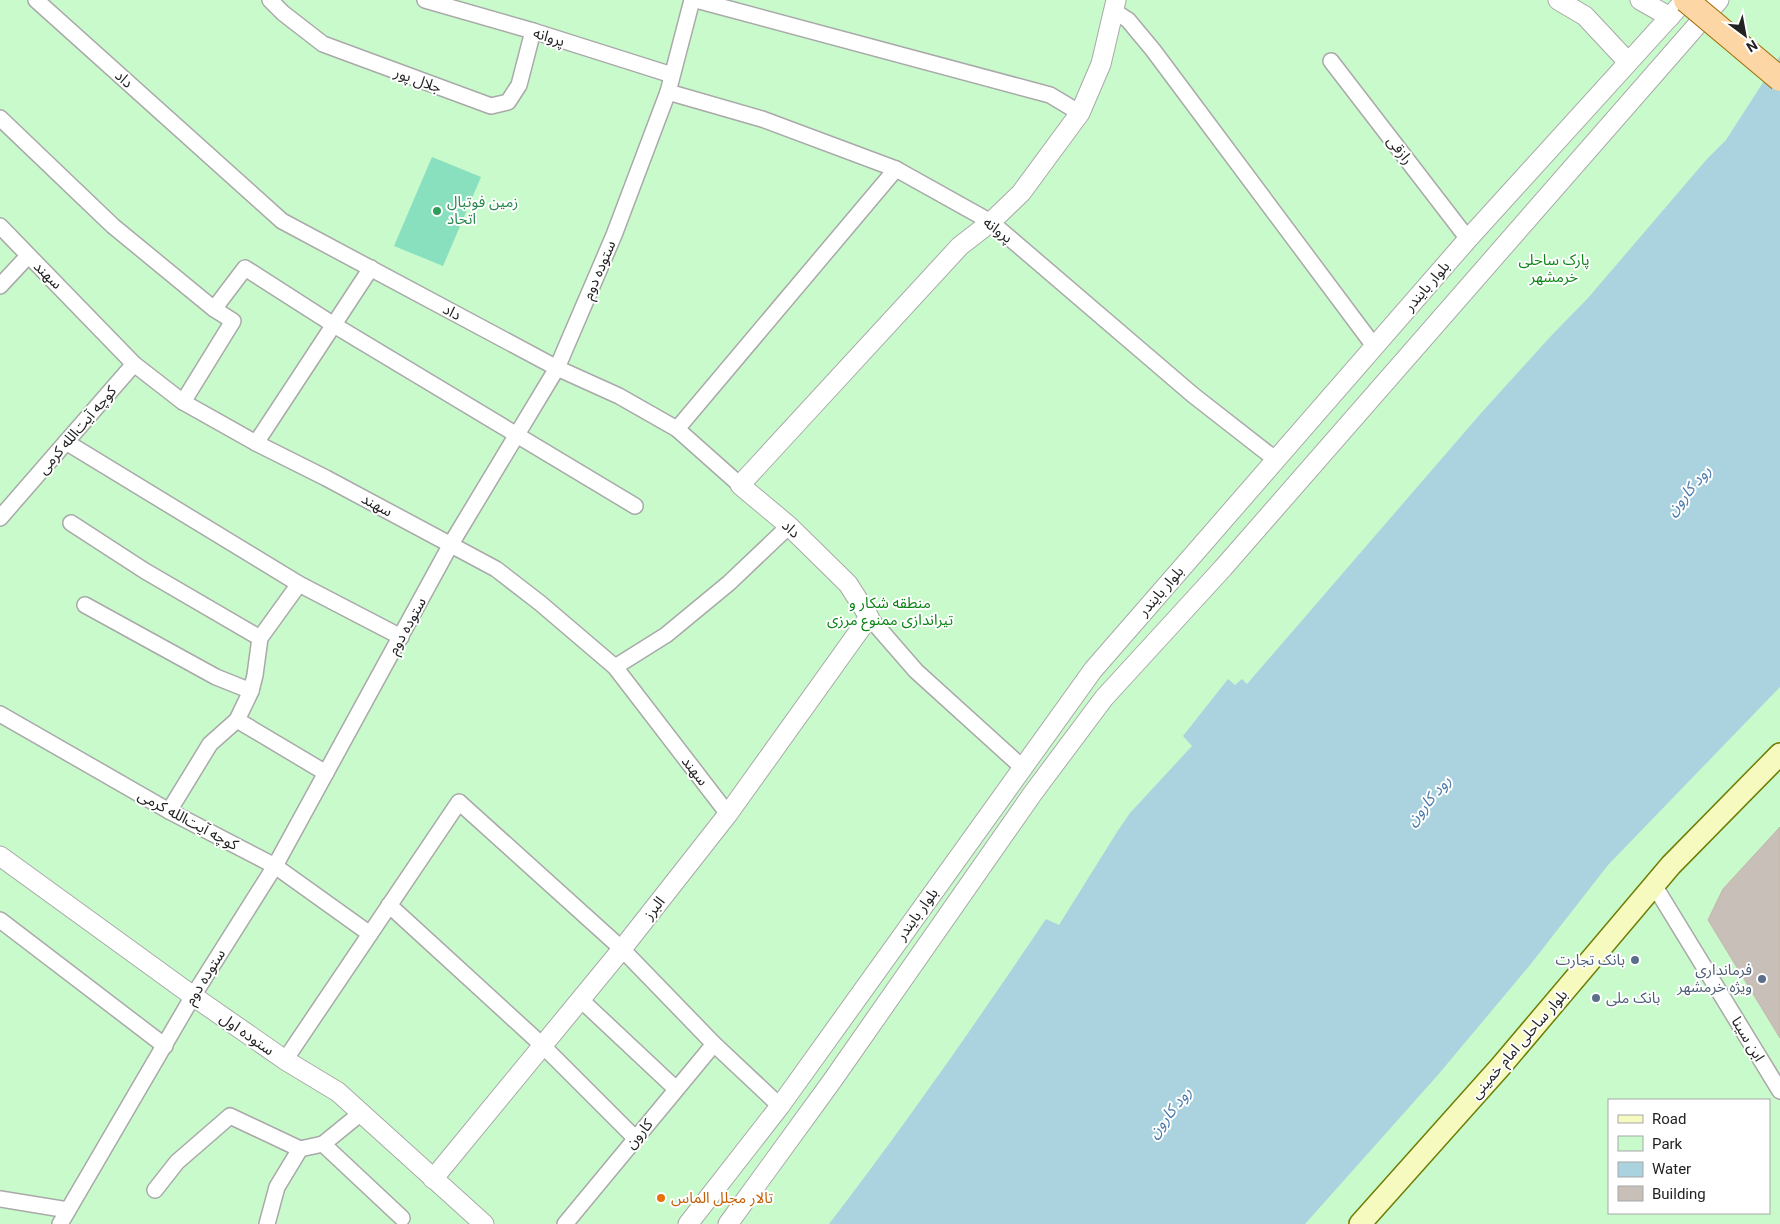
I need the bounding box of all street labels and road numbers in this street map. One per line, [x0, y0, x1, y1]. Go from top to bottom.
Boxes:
street label: پروانه [531, 24, 567, 51]
street label: جلال پور [391, 63, 444, 98]
street label: داد [111, 66, 137, 92]
street label: رازقی [1383, 132, 1417, 168]
street label: پروانه [979, 213, 1016, 248]
street label: ستوده دوم [579, 237, 621, 303]
street label: سهند [30, 257, 66, 293]
street label: بلوار بایندر [1400, 257, 1453, 315]
street label: داد [440, 300, 464, 324]
street label: کوچه آیت‌الله کرمی [34, 382, 122, 478]
street label: سهند [358, 489, 396, 521]
street label: داد [778, 516, 804, 542]
street label: بلوار بایندر [1134, 562, 1187, 620]
street label: ستوده دوم [384, 594, 432, 659]
street label: سهند [678, 753, 712, 790]
street label: کوچه آیت‌الله کرمی [134, 786, 242, 855]
street label: بلوار بایندر [892, 884, 942, 944]
street label: البرز [639, 893, 668, 924]
street label: ستوده دوم [181, 946, 231, 1009]
street label: بلوار ساحلی امام خمینی [1467, 986, 1573, 1104]
street label: ستوده اول [216, 1009, 278, 1059]
street label: ابن سینا [1728, 1013, 1768, 1065]
street label: کارون [621, 1115, 657, 1152]

